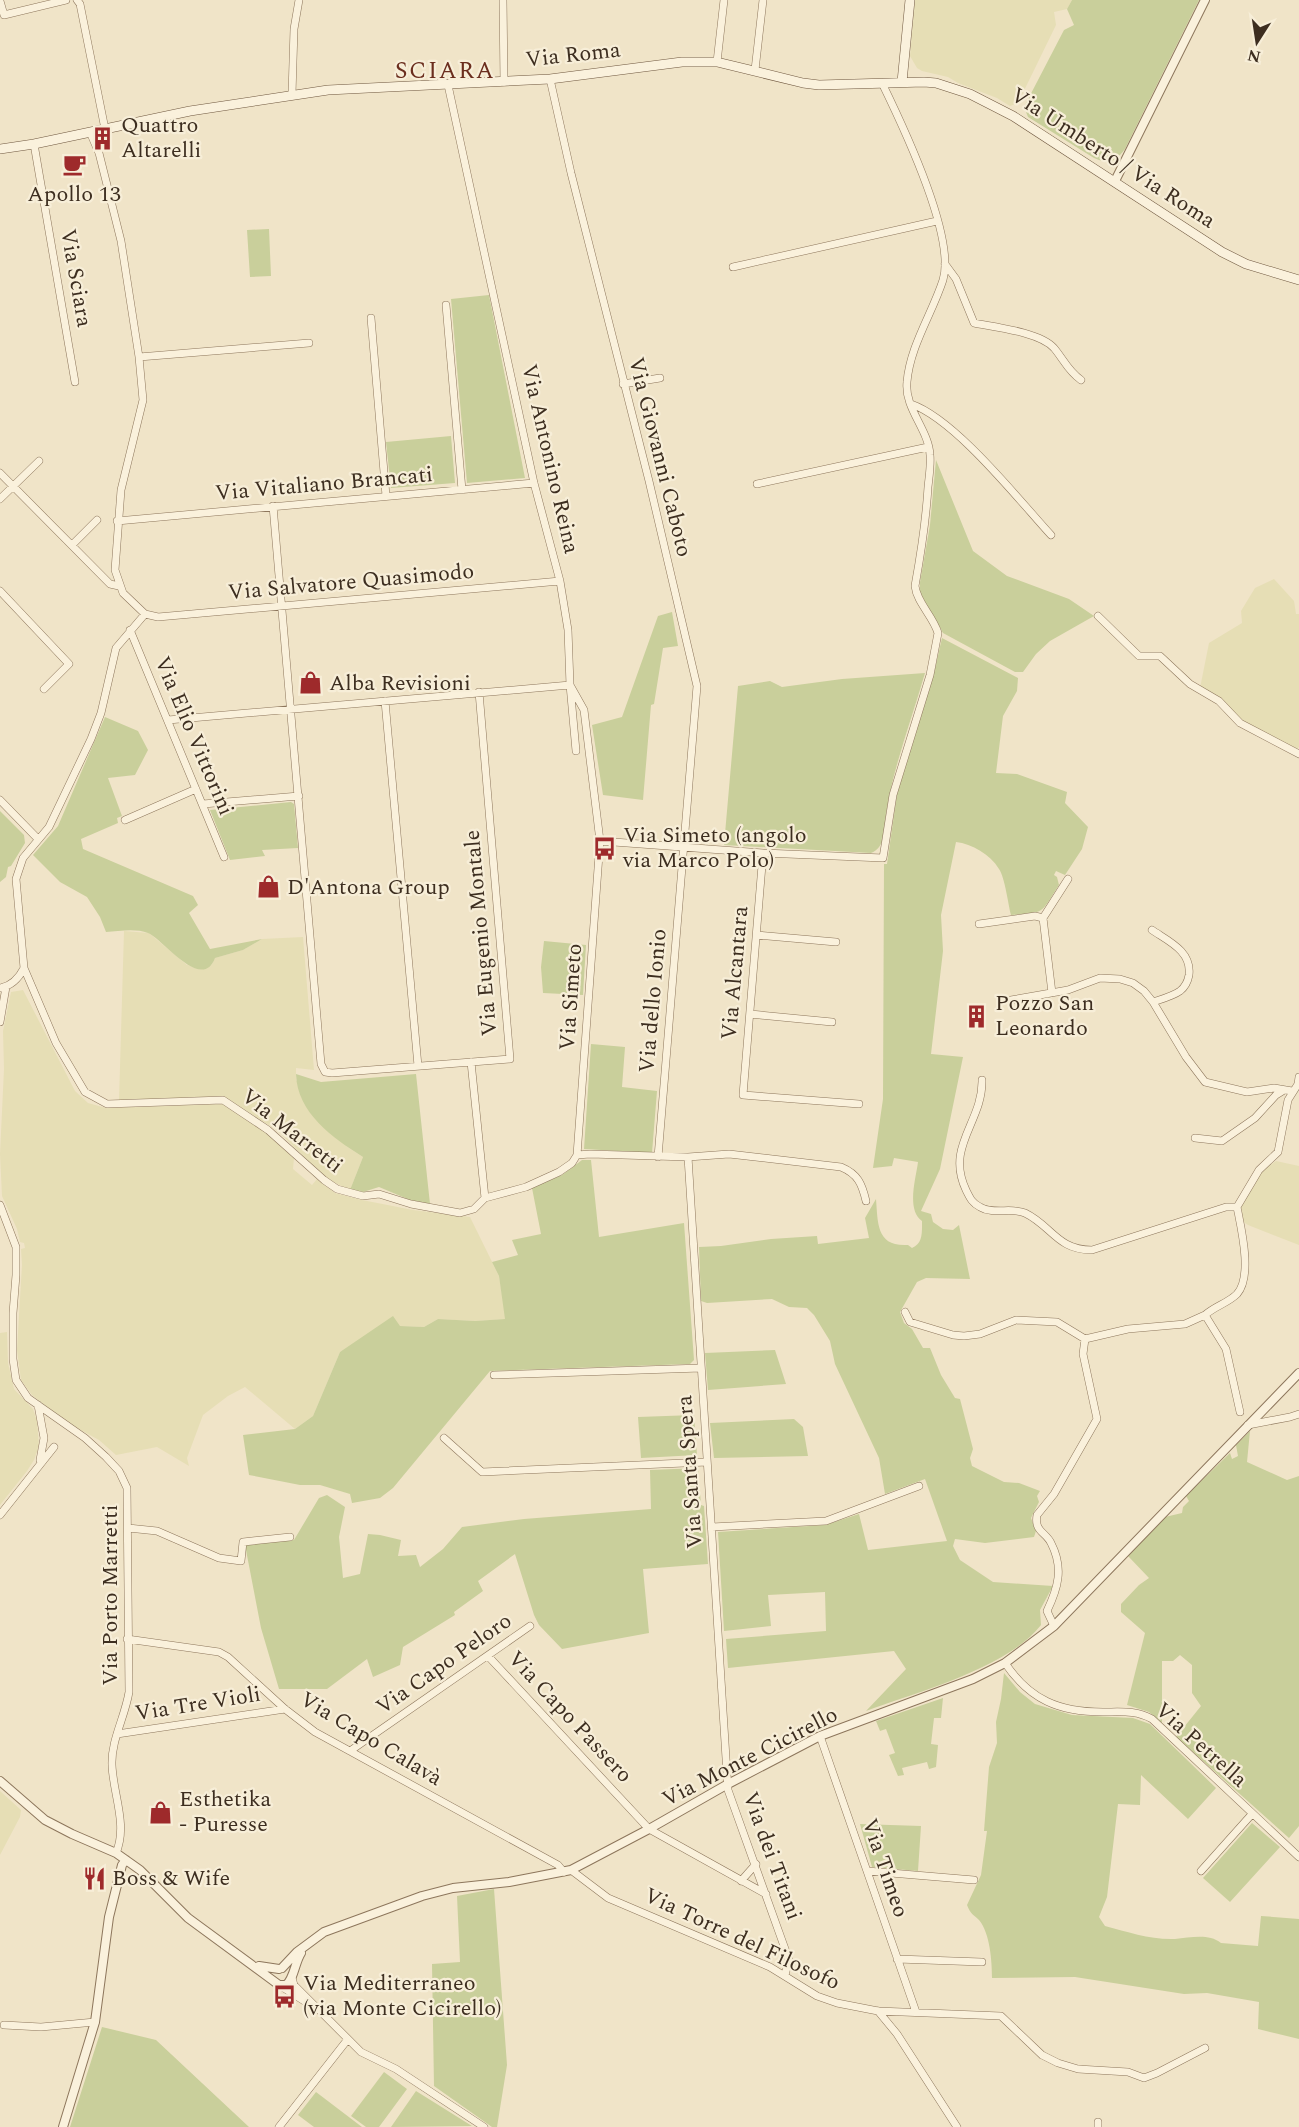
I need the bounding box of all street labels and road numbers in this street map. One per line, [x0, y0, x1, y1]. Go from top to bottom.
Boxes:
street label: Via Roma [524, 34, 622, 76]
street label: Via Umberto / Via Roma [1004, 79, 1222, 237]
street label: Via Sciara [51, 226, 101, 330]
street label: Via Giovanni Caboto [619, 354, 701, 560]
street label: Via Antonino Reina [512, 361, 588, 557]
street label: Via Vitaliano Brancati [214, 458, 434, 510]
street label: Via Salvatore Quasimodo [227, 555, 475, 609]
street label: Via Elio Vittorini [146, 651, 242, 821]
street label: Via Eugenio Montale [456, 829, 506, 1037]
street label: Via Alcantara [713, 904, 757, 1041]
street label: Via dello Ionio [630, 928, 676, 1074]
street label: Via Simeto [551, 942, 591, 1052]
street label: Via Marretti [234, 1080, 350, 1182]
street label: Via Santa Spera [668, 1394, 712, 1550]
street label: Via Porto Marretti [94, 1504, 127, 1686]
street label: Via Capo Peloro [369, 1605, 519, 1723]
street label: Via Capo Passero [500, 1643, 640, 1791]
street label: Via Tre Violi [133, 1678, 263, 1730]
street label: Via Capo Calavà [293, 1683, 449, 1795]
street label: Via Petrella [1147, 1694, 1255, 1796]
street label: Via Monte Cicirello [656, 1698, 844, 1816]
street label: Via dei Titani [733, 1787, 811, 1925]
street label: Via Timeo [853, 1814, 917, 1922]
street label: Via Torre del Filosofo [639, 1879, 845, 1999]

